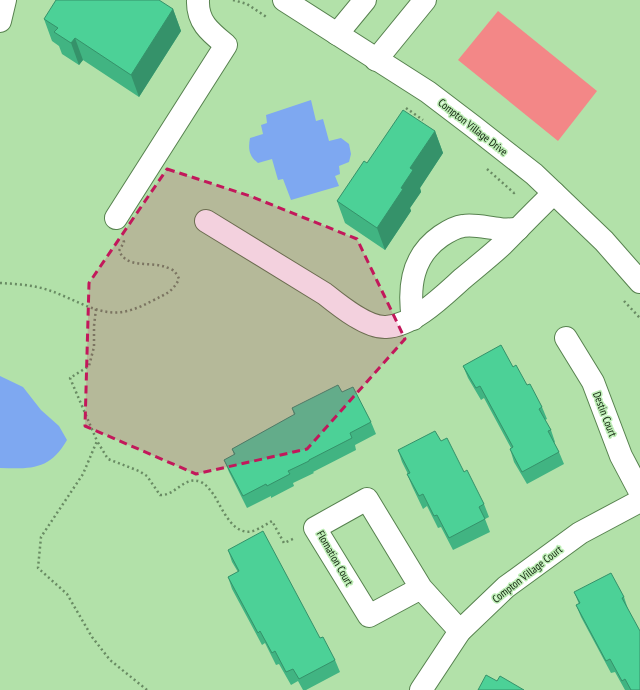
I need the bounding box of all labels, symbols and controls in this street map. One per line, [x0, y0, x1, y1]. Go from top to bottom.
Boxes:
street label: Compton Village Drive [435, 95, 511, 159]
street label: Destin Court [590, 389, 620, 439]
street label: Flomation Court [314, 528, 356, 588]
street label: Compton Village Court [489, 542, 565, 606]

